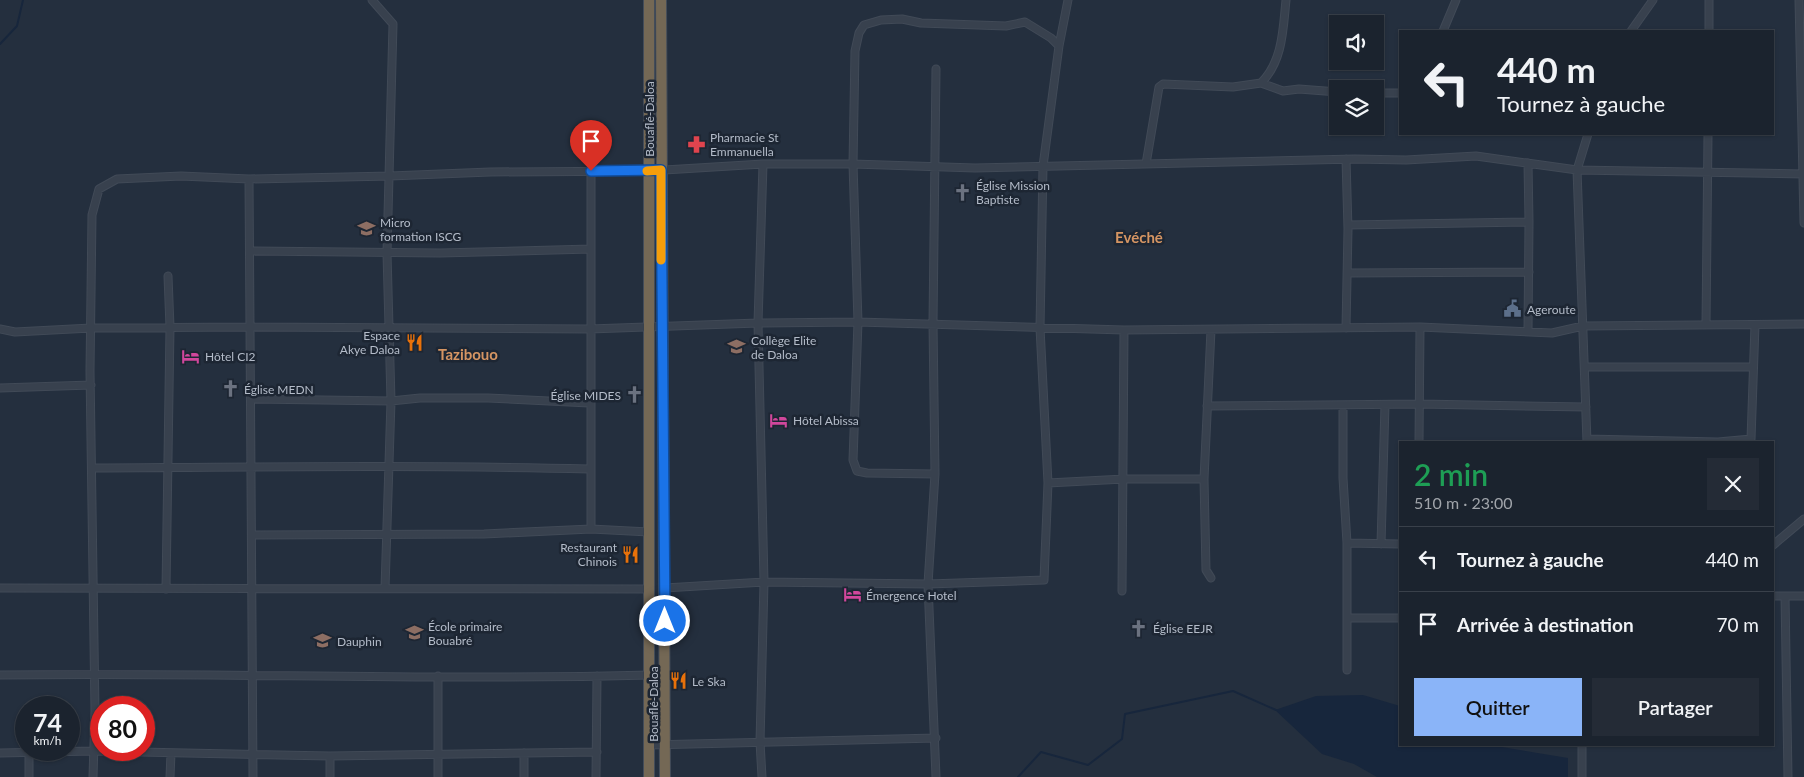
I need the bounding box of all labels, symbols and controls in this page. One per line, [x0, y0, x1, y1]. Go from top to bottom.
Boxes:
map controls [1329, 15, 1384, 135]
button: sound [1329, 15, 1384, 70]
text: 440 m [1497, 48, 1596, 90]
icon: left [1414, 50, 1479, 115]
button: layers [1329, 80, 1384, 135]
street label: Bouaflé-Daloa [642, 81, 657, 157]
text: Tournez à gauche [1497, 90, 1665, 117]
pin [570, 120, 612, 171]
icon: arrive [577, 127, 605, 155]
place label: Pharmacie St Emmanuella [710, 130, 779, 159]
pharmacy icon: Pharmacie St Emmanuella [686, 134, 706, 154]
place label: Église Mission Baptiste [976, 178, 1050, 207]
church icon: Église Mission Baptiste [952, 182, 972, 202]
place label: Micro formation ISCG [380, 215, 462, 244]
school or university icon: Micro formation ISCG [356, 219, 376, 239]
district label: Evéché [1115, 228, 1163, 246]
public building icon: Ageroute [1503, 299, 1523, 319]
place label: Ageroute [1527, 302, 1576, 317]
place label: Espace Akye Daloa [340, 328, 400, 357]
restaurant icon: Espace Akye Daloa [404, 332, 424, 352]
place label: Collège Elite de Daloa [751, 333, 816, 362]
school or university icon: Collège Elite de Daloa [727, 337, 747, 357]
district label: Tazibouo [438, 345, 498, 363]
hotel icon: Hôtel CI2 [181, 346, 201, 366]
place label: Hôtel CI2 [205, 349, 256, 364]
church icon: Église MEDN [220, 379, 240, 399]
place label: Église MEDN [244, 382, 314, 397]
church icon: Église MIDES [625, 385, 645, 405]
place label: Église MIDES [551, 388, 621, 403]
hotel icon: Hôtel Abissa [769, 410, 789, 430]
place label: Hôtel Abissa [793, 413, 859, 428]
text: 2 min [1414, 456, 1488, 492]
button: close [1707, 458, 1759, 510]
text: 510 m · 23:00 [1414, 493, 1513, 512]
place label: Restaurant Chinois [560, 540, 618, 569]
restaurant icon: Restaurant Chinois [621, 544, 641, 564]
icon: left [1414, 545, 1442, 573]
text: Tournez à gauche [1457, 548, 1604, 571]
text: 440 m [1705, 548, 1759, 571]
hotel icon: Émergence Hotel [842, 585, 862, 605]
place label: Émergence Hotel [866, 588, 957, 603]
position arrow [638, 594, 690, 646]
icon: arrive [1414, 610, 1442, 638]
text: Arrivée à destination [1457, 613, 1634, 636]
text: 70 m [1716, 613, 1759, 636]
church icon: Église EEJR [1129, 618, 1149, 638]
place label: École primaire Bouabré [428, 619, 502, 648]
place label: Église EEJR [1153, 621, 1213, 636]
school or university icon: École primaire Bouabré [404, 623, 424, 643]
school or university icon: Dauphin [313, 631, 333, 651]
place label: Dauphin [337, 634, 382, 649]
street label: Bouaflé-Daloa [646, 666, 661, 742]
restaurant icon: Le Ska [668, 671, 688, 691]
place label: Le Ska [692, 674, 726, 689]
button: Quitter [1414, 678, 1582, 736]
button: Partager [1592, 678, 1759, 736]
speed limit sign: 80 [90, 696, 155, 761]
text: 74 [33, 707, 62, 737]
text: km/h [33, 733, 62, 748]

